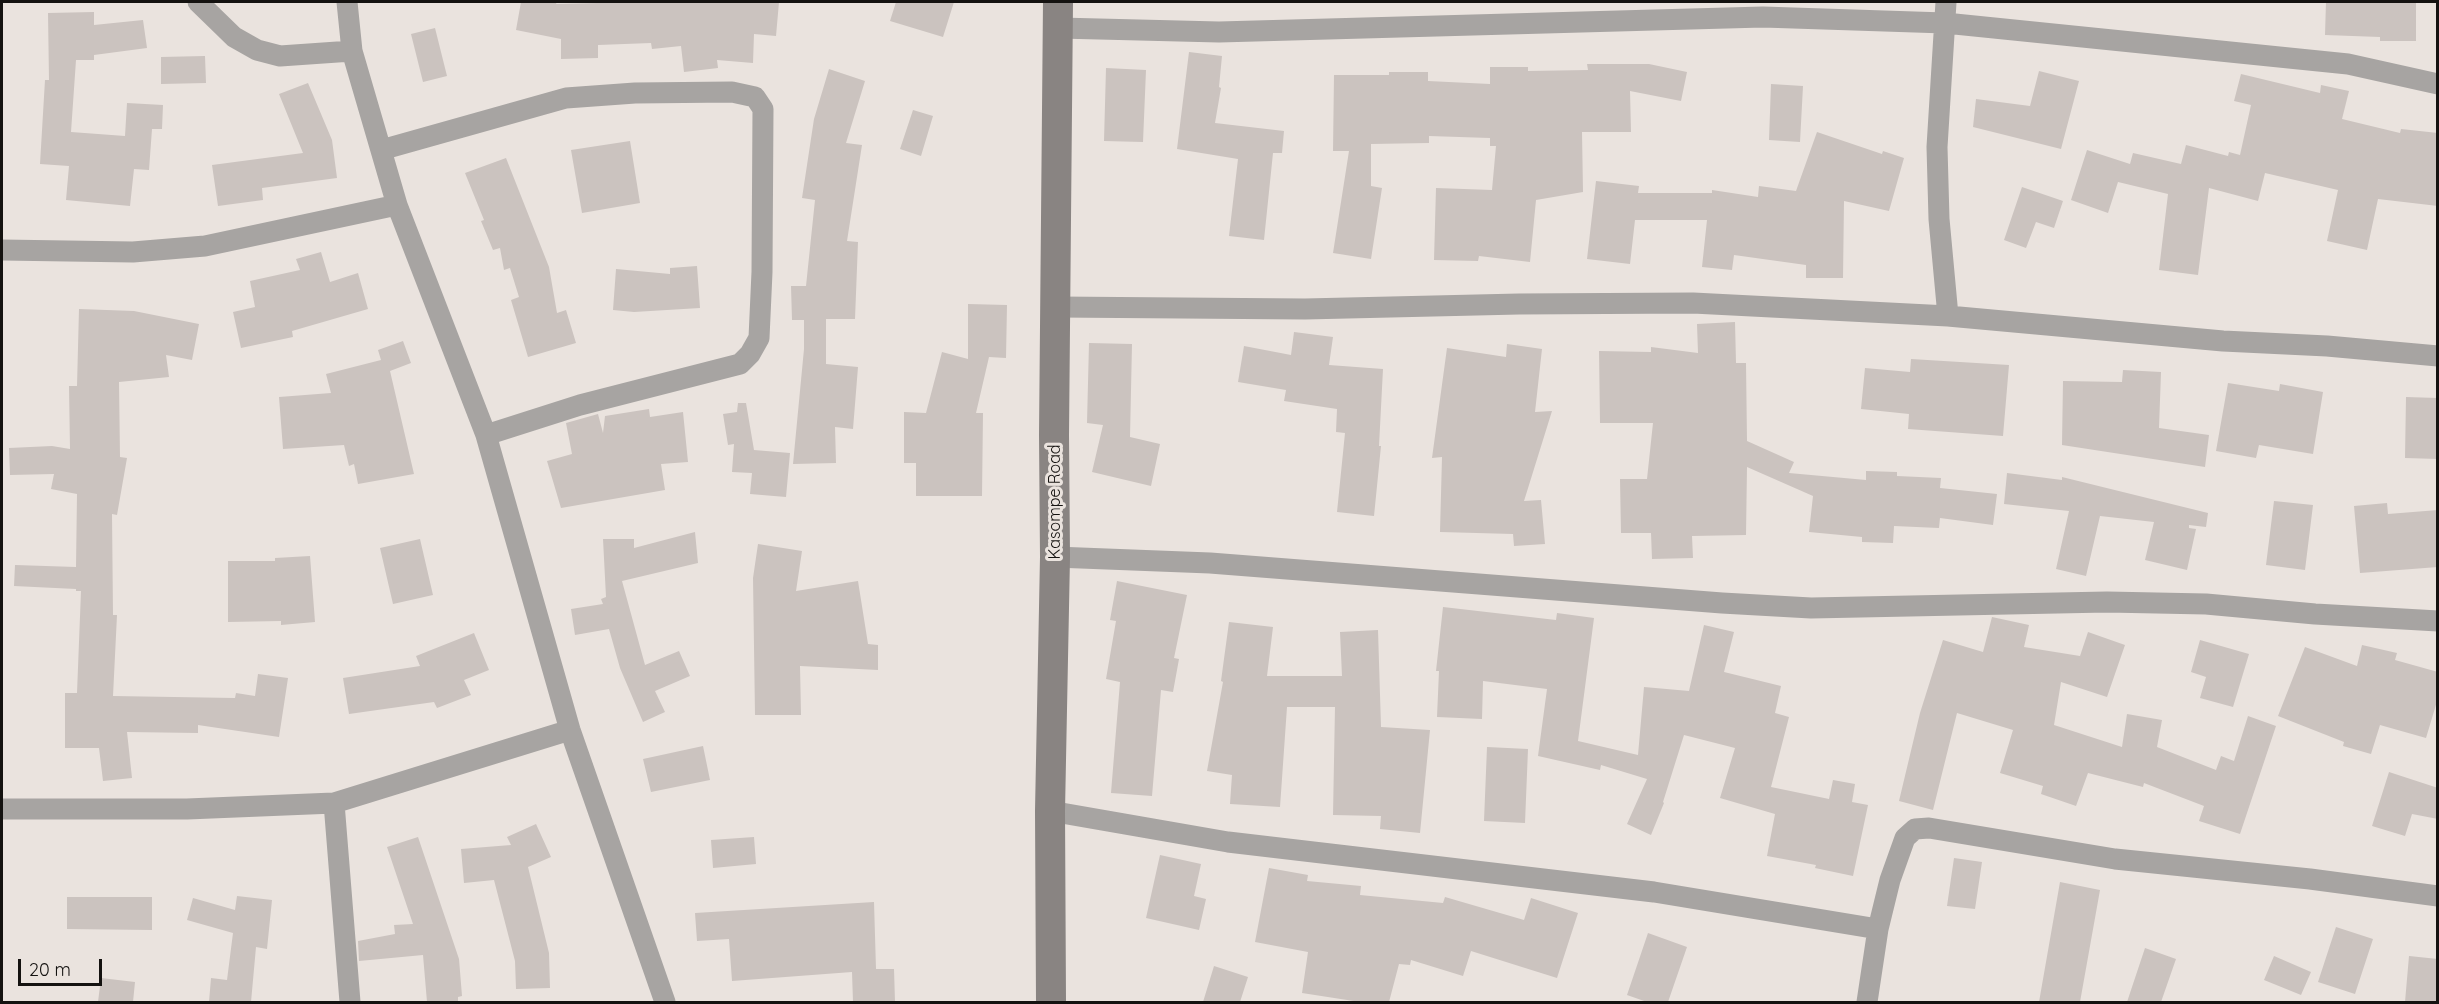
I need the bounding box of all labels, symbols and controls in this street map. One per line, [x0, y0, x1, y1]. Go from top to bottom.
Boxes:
street label: Kasompe Road [1045, 444, 1065, 560]
scale bar [21, 947, 105, 985]
text: 20 m [29, 958, 71, 981]

